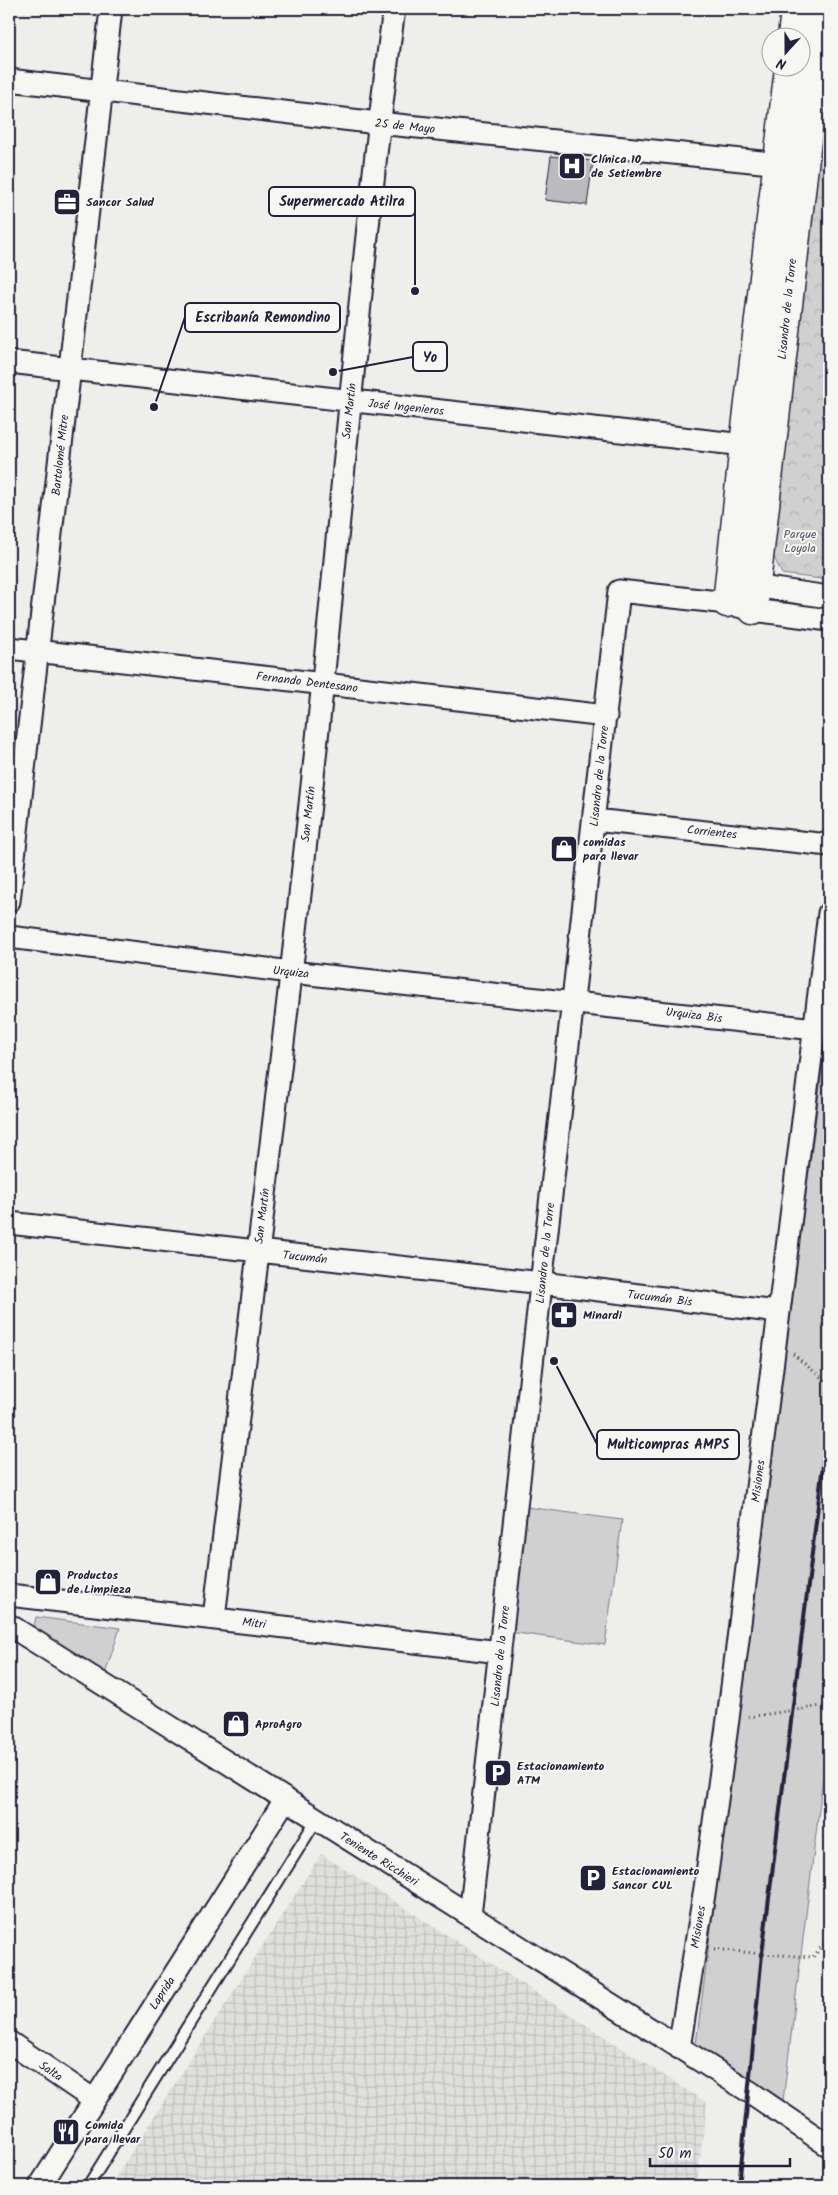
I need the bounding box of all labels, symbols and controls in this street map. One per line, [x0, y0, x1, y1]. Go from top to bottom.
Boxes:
north arrow [760, 28, 810, 78]
text: N [773, 51, 790, 75]
street label: 25 de Mayo [374, 114, 436, 139]
place label: Clínica 10 de Setiembre [591, 150, 662, 183]
hospital icon: Clínica 10 de Setiembre [557, 151, 587, 181]
office icon: Sancor Salud [52, 187, 82, 217]
callout: Supermercado Atilra [269, 187, 415, 216]
text: Supermercado Atilra [279, 191, 405, 213]
place label: Sancor Salud [86, 193, 154, 212]
street label: Lisandro de la Torre [773, 257, 802, 361]
callout: Escribanía Remondino [185, 303, 340, 332]
text: Escribanía Remondino [196, 307, 331, 329]
callout: Yo [413, 342, 447, 371]
text: Yo [423, 347, 438, 369]
street label: San Martín [337, 382, 362, 440]
street label: José Ingenieros [367, 394, 445, 421]
street label: Bartolomé Mitre [47, 413, 74, 497]
park label: Parque Loyola [784, 525, 817, 558]
street label: Fernando Dentesano [255, 667, 359, 698]
street label: Lisandro de la Torre [585, 724, 614, 828]
street label: San Martín [296, 785, 321, 843]
street label: Corrientes [686, 820, 738, 845]
place label: comidas para llevar [582, 833, 639, 866]
shop icon: comidas para llevar [549, 834, 579, 864]
street label: Urquiza [272, 961, 310, 984]
street label: Urquiza Bis [665, 1003, 723, 1028]
street label: San Martín [250, 1187, 275, 1245]
street label: Lisandro de la Torre [531, 1201, 560, 1305]
street label: Tucumán [282, 1246, 328, 1269]
street label: Tucumán Bis [626, 1285, 694, 1312]
pharmacy icon: Minardi [549, 1300, 579, 1330]
place label: Minardi [583, 1306, 623, 1325]
callout: Multicompras AMPS [597, 1430, 739, 1459]
text: Multicompras AMPS [607, 1434, 729, 1456]
street label: Misiones [746, 1459, 771, 1503]
place label: Productos de Limpieza [67, 1566, 131, 1599]
shop icon: Productos de Limpieza [33, 1567, 63, 1597]
street label: Lisandro de la Torre [486, 1604, 515, 1708]
street label: Mitri [241, 1613, 268, 1635]
shop icon: AproAgro [221, 1709, 251, 1739]
place label: AproAgro [255, 1715, 303, 1734]
place label: Estacionamiento ATM [517, 1757, 605, 1790]
parking icon: Estacionamiento ATM [483, 1758, 513, 1788]
street label: Teniente Ricchieri [336, 1828, 423, 1892]
place label: Estacionamiento Sancor CUL [612, 1862, 700, 1895]
parking icon: Estacionamiento Sancor CUL [578, 1863, 608, 1893]
street label: Misiones [686, 1905, 711, 1950]
street label: Laprida [145, 1973, 180, 2014]
street label: Salta [35, 2056, 67, 2087]
place label: Comida para llevar [84, 2116, 141, 2149]
restaurant icon: Comida para llevar [51, 2117, 81, 2147]
scale bar [650, 2135, 790, 2167]
text: 50 m [658, 2142, 692, 2166]

